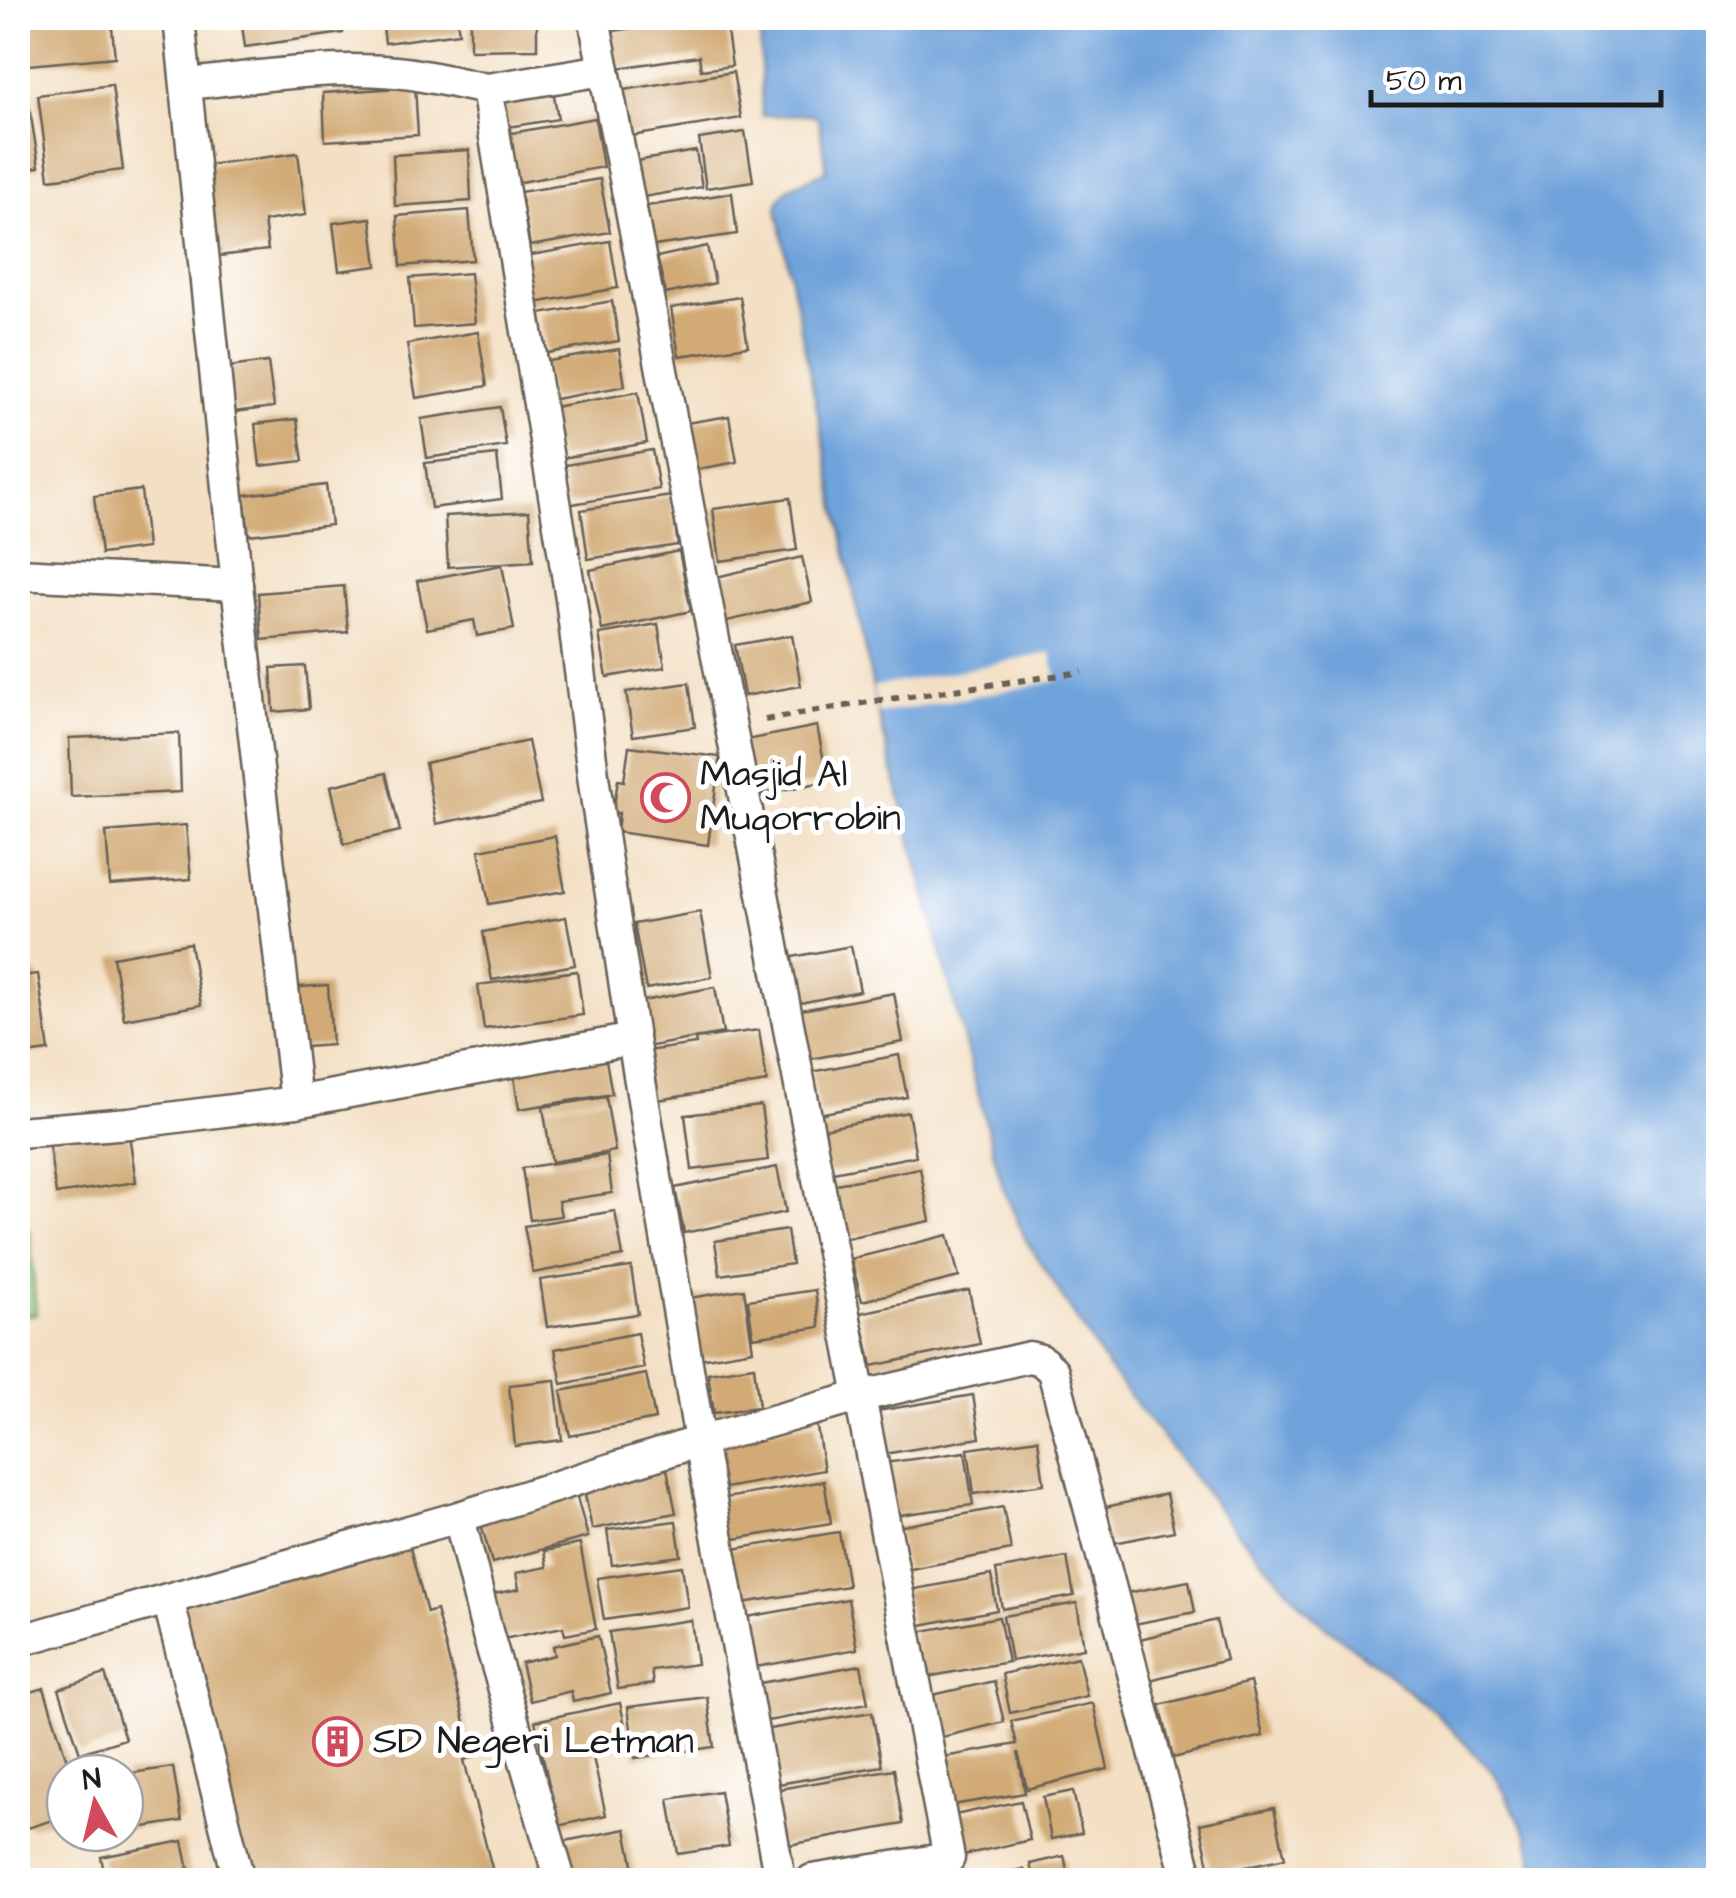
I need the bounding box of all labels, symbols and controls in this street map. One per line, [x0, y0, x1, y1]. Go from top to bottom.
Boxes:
scale bar [1371, 45, 1661, 107]
text: 50 m [1386, 60, 1462, 102]
place label: Masjid Al Muqorrobin [700, 749, 901, 845]
mosque icon: Masjid Al Muqorrobin [639, 771, 691, 823]
building icon: SD Negeri Letman [312, 1716, 364, 1768]
place label: SD Negeri Letman [373, 1716, 694, 1768]
north arrow [45, 1753, 145, 1853]
text: N [80, 1759, 104, 1800]

